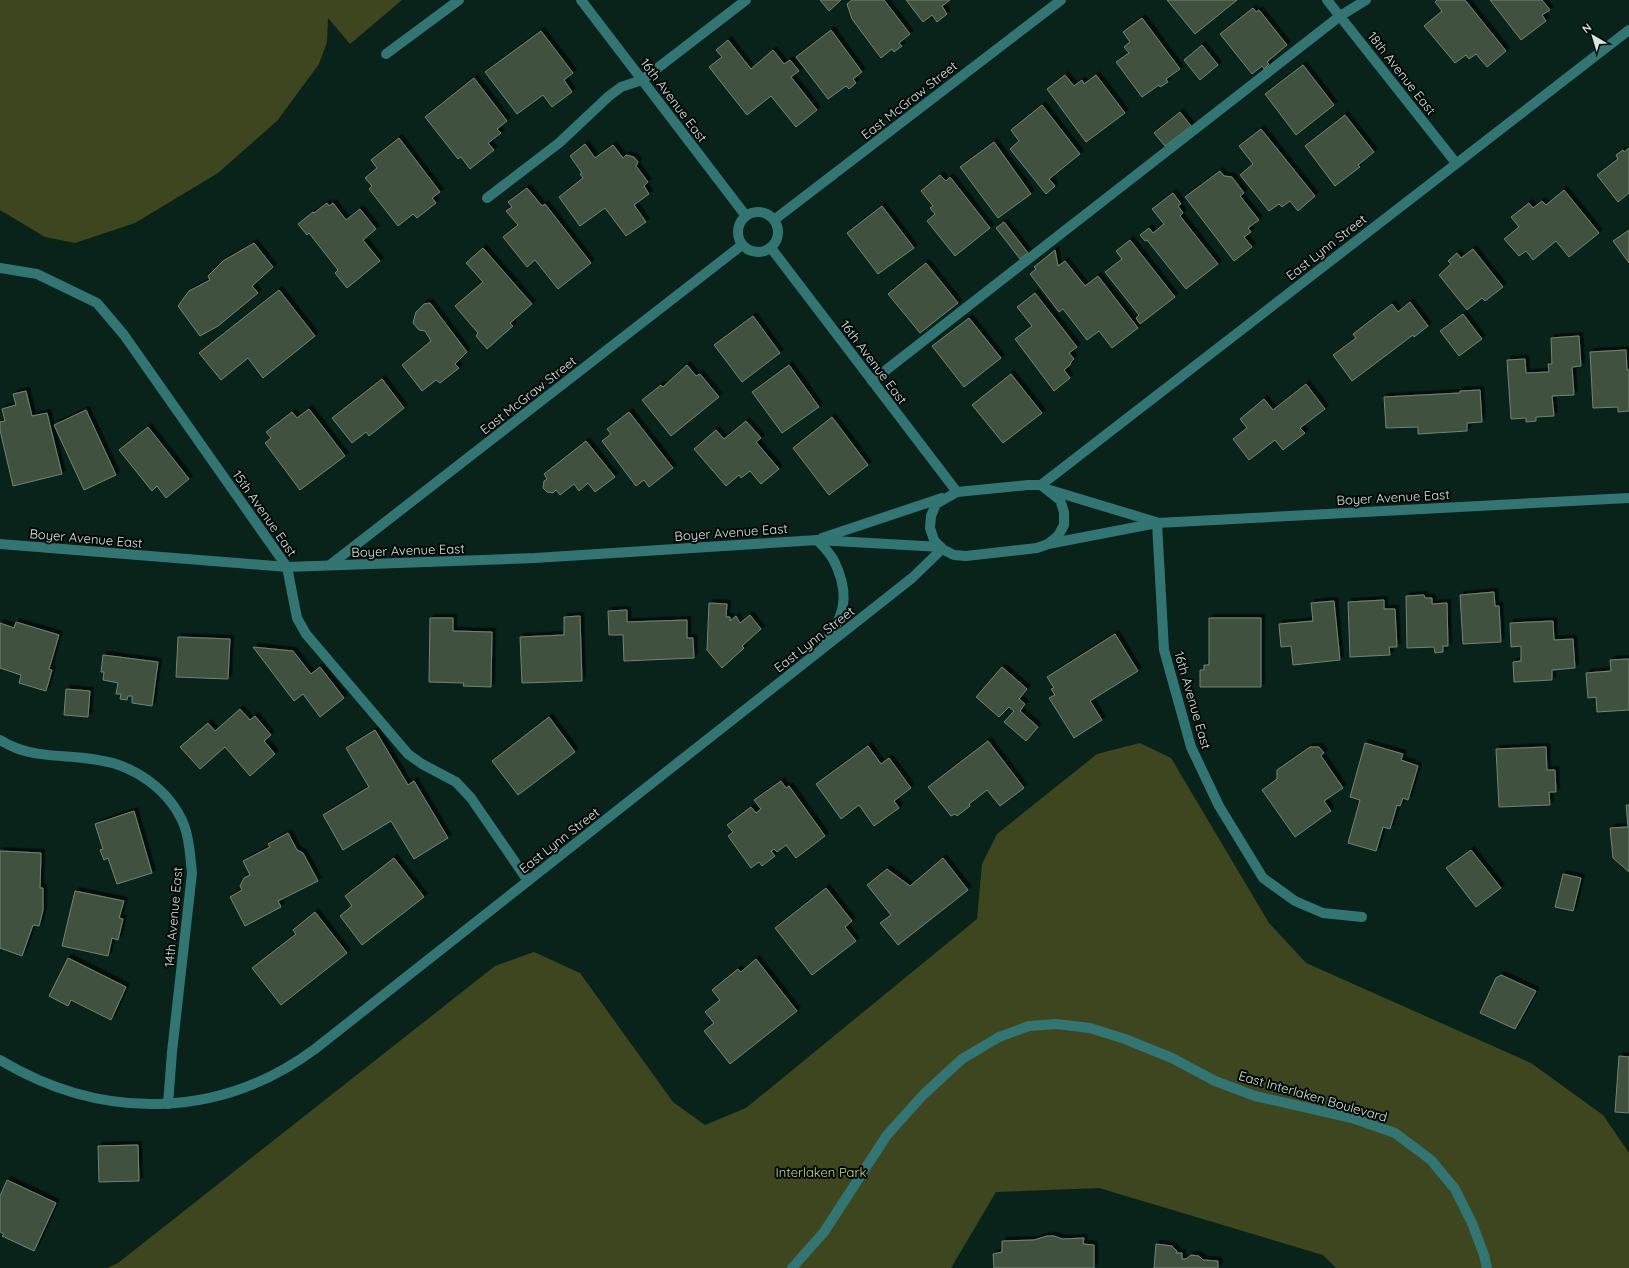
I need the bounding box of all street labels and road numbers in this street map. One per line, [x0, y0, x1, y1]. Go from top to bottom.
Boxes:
street label: 18th Avenue East [1365, 28, 1439, 118]
street label: 16th Avenue East [637, 55, 711, 145]
street label: East McGraw Street [858, 58, 960, 142]
street label: East Lynn Street [1283, 211, 1369, 283]
street label: 16th Avenue East [837, 317, 911, 407]
street label: East McGraw Street [477, 353, 579, 437]
street label: 15th Avenue East [229, 467, 301, 559]
street label: Boyer Avenue East [1336, 486, 1450, 508]
street label: Boyer Avenue East [674, 520, 788, 544]
street label: Boyer Avenue East [29, 525, 143, 551]
street label: Boyer Avenue East [351, 540, 465, 560]
street label: East Lynn Street [771, 603, 857, 675]
street label: 16th Avenue East [1171, 649, 1215, 751]
street label: East Lynn Street [516, 804, 602, 876]
street label: 14th Avenue East [161, 866, 185, 968]
street label: East Interlaken Boulevard [1237, 1067, 1389, 1125]

